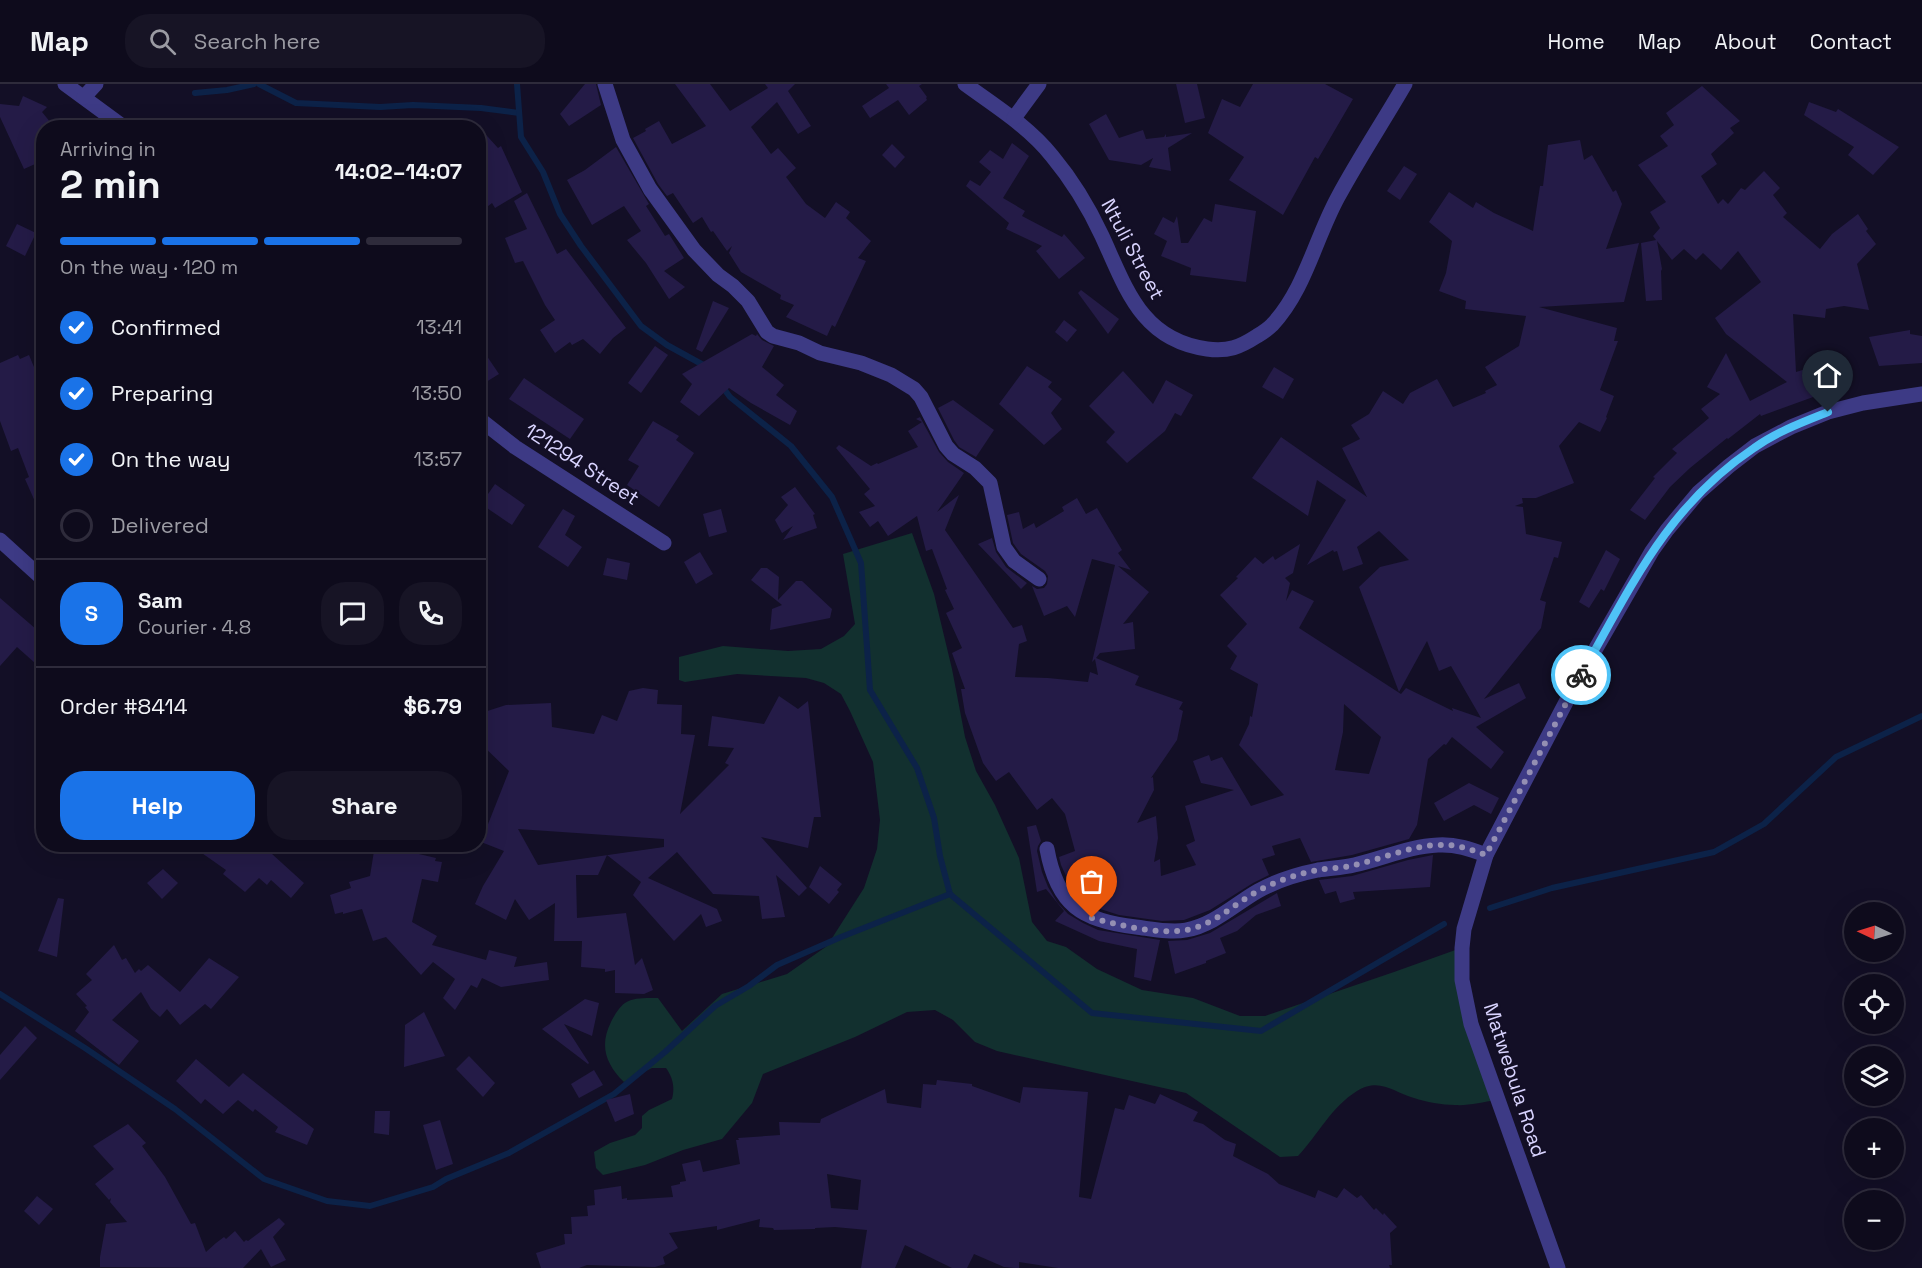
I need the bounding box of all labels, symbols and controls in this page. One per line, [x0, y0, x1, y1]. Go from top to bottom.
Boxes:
search box [125, 14, 545, 68]
text: Map [30, 23, 89, 59]
icon: search [146, 25, 179, 58]
text: Search here [194, 27, 321, 55]
text: Home [1547, 28, 1605, 55]
text: Map [1638, 28, 1682, 55]
text: About [1715, 28, 1777, 55]
text: Contact [1810, 28, 1892, 55]
text: Arriving in [60, 136, 156, 162]
text: 14:02–14:07 [335, 157, 462, 185]
text: 2 min [60, 160, 161, 209]
street label: Ntuli Street [1096, 194, 1170, 304]
text: On the way · 120 m [60, 254, 238, 280]
icon: check [60, 311, 93, 344]
text: Confirmed [111, 313, 221, 341]
text: 13:41 [416, 314, 462, 340]
pin [1802, 350, 1853, 412]
icon: home [1811, 359, 1844, 392]
icon: check [60, 377, 93, 410]
text: Preparing [111, 379, 213, 407]
text: 13:50 [412, 380, 462, 406]
street label: 121294 Street [520, 417, 644, 511]
icon: check [60, 443, 93, 476]
text: On the way [111, 445, 230, 473]
text: 13:57 [413, 446, 462, 472]
text: Delivered [111, 511, 209, 539]
button: chat [321, 582, 384, 645]
button: phone [399, 582, 462, 645]
text: Sam [138, 586, 183, 614]
text: S [85, 599, 98, 627]
text: Courier · 4.8 [138, 614, 251, 640]
courier [1551, 645, 1611, 705]
icon: bike [1565, 659, 1598, 692]
text: Order #8414 [60, 692, 187, 720]
text: $6.79 [404, 692, 462, 720]
button: Help [60, 771, 255, 840]
button: Share [267, 771, 462, 840]
pin [1066, 856, 1117, 918]
icon: bag [1075, 865, 1108, 898]
north arrow [1844, 902, 1904, 962]
map controls [1844, 902, 1904, 1250]
button: locate [1844, 974, 1904, 1034]
street label: Matwebula Road [1478, 1000, 1552, 1160]
button: layers [1844, 1046, 1904, 1106]
button: + [1844, 1118, 1904, 1178]
button: − [1844, 1190, 1904, 1250]

